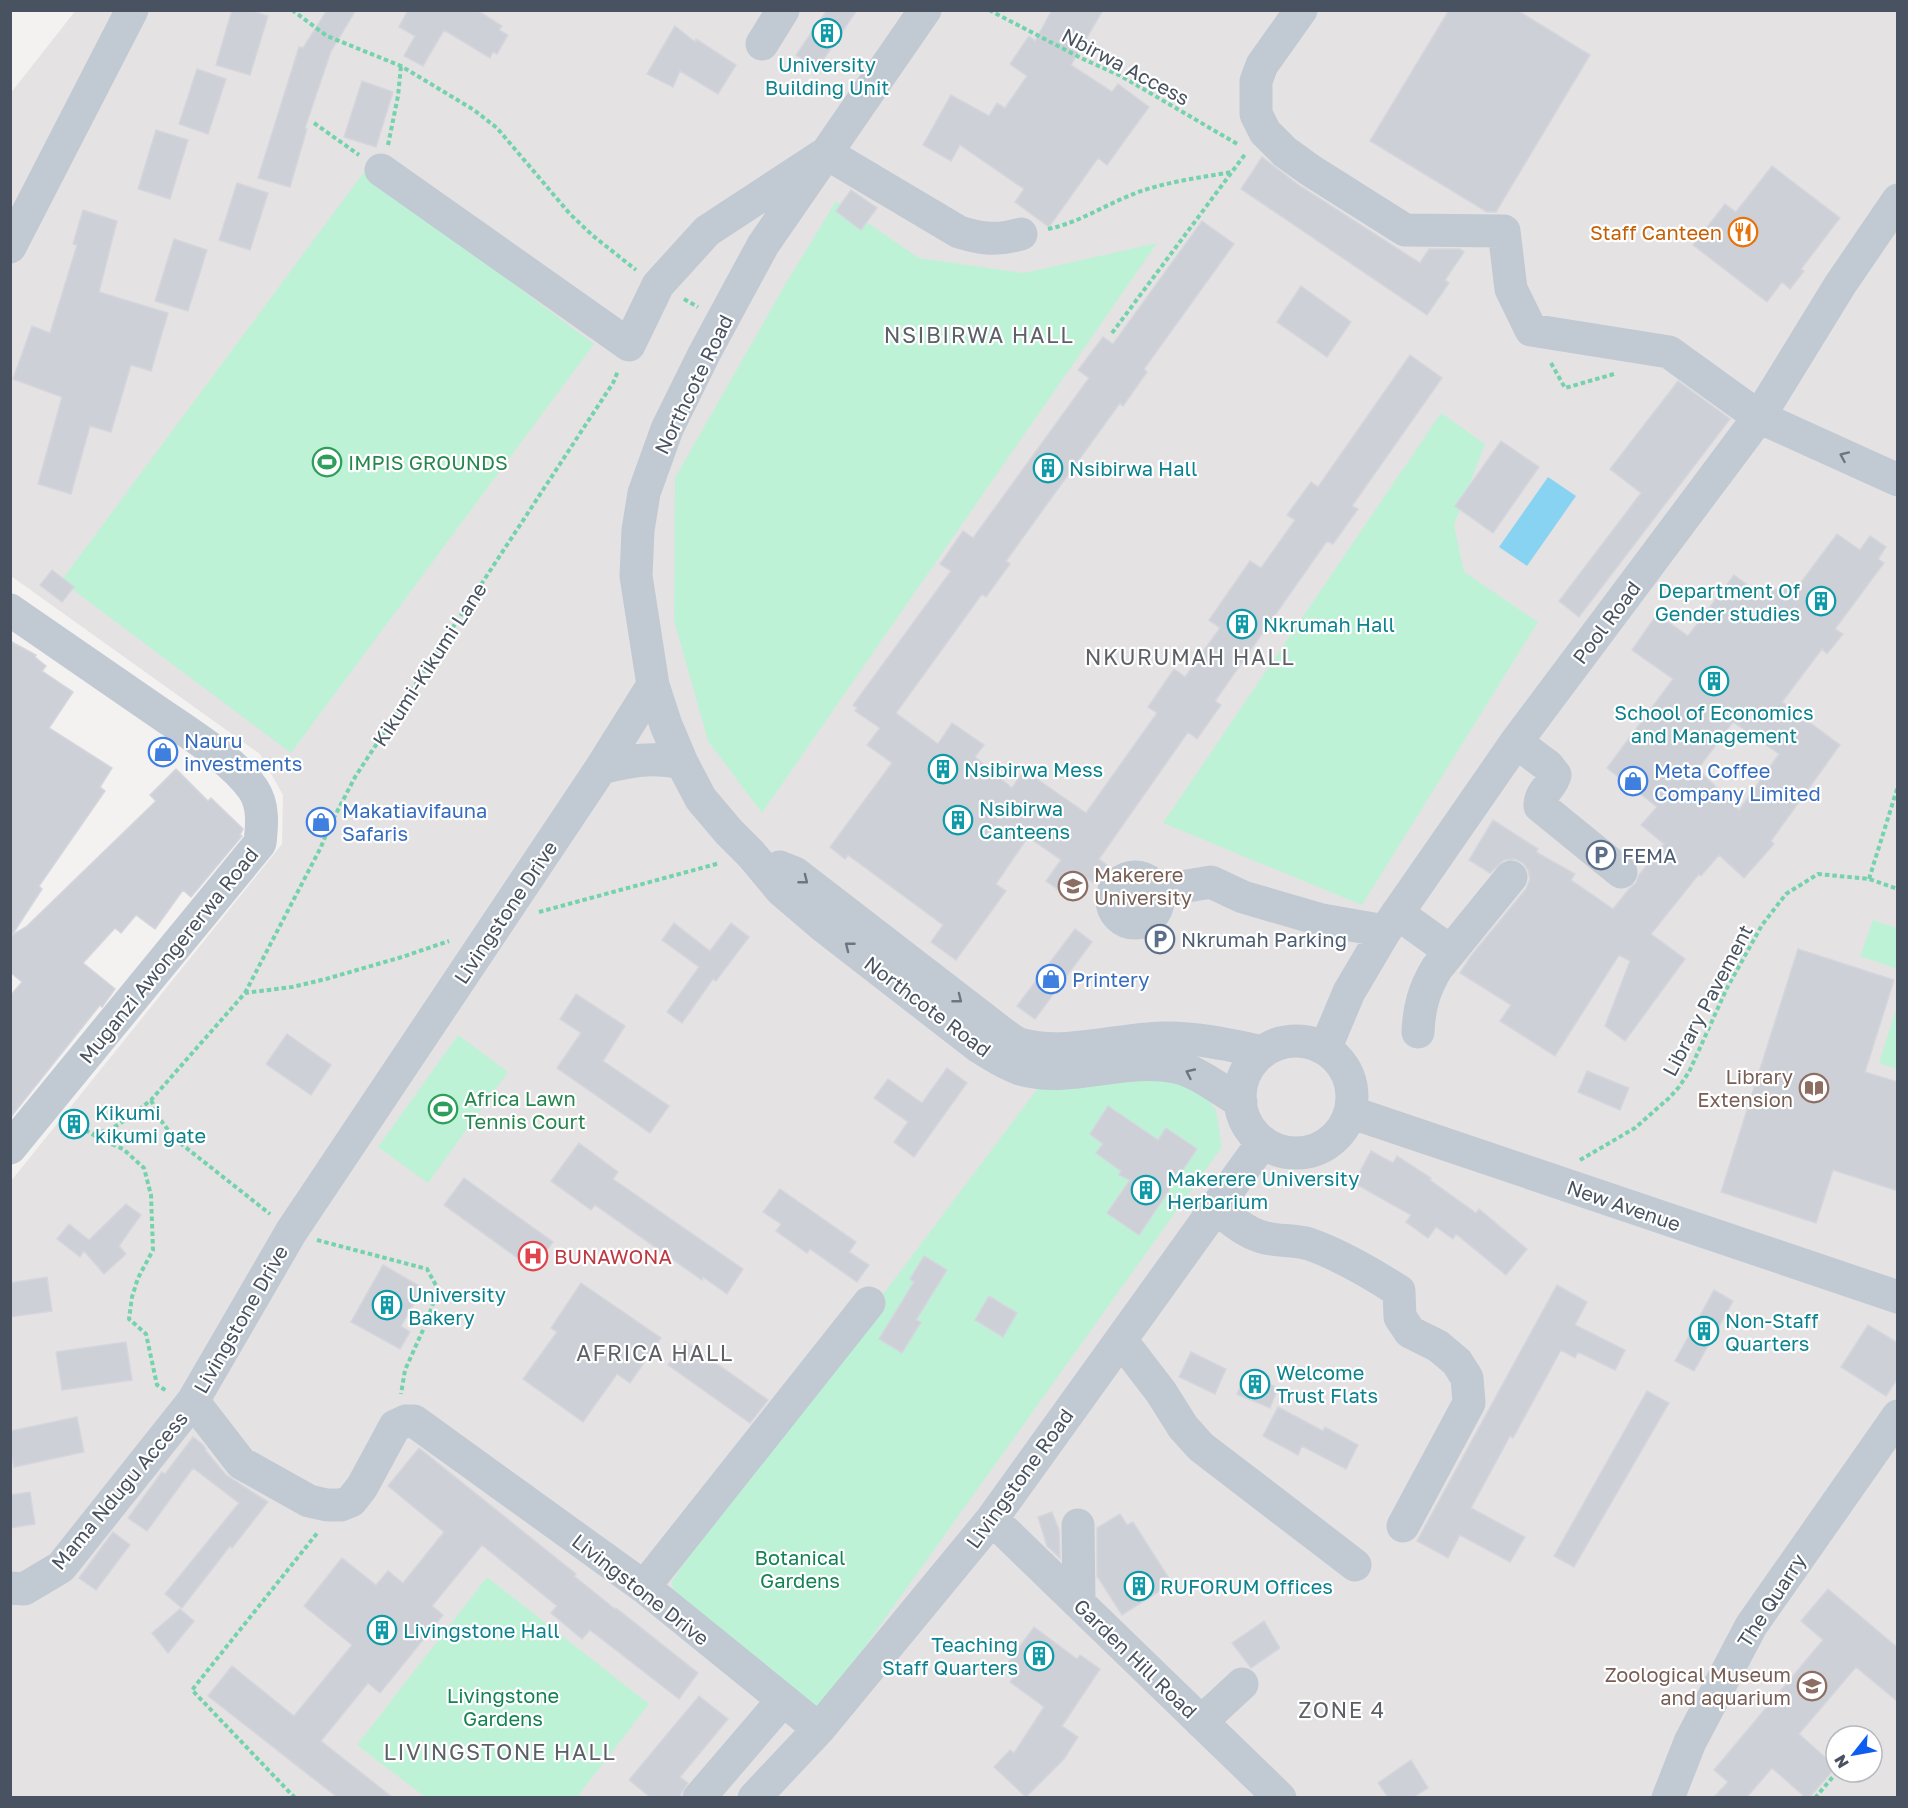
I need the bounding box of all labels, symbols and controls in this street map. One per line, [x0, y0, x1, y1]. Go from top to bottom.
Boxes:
building icon: University Building Unit [811, 17, 843, 49]
street label: Nbirwa Access [1058, 22, 1194, 110]
place label: University Building Unit [765, 52, 889, 99]
restaurant icon: Staff Canteen [1727, 216, 1759, 248]
place label: Staff Canteen [1590, 220, 1722, 244]
street label: Northcote Road [649, 310, 737, 458]
district label: NSIBIRWA HALL [884, 321, 1074, 348]
sports icon: IMPIS GROUNDS [311, 446, 343, 478]
place label: IMPIS GROUNDS [348, 450, 508, 474]
one-way arrow [1840, 451, 1851, 463]
building icon: Nsibirwa Hall [1032, 452, 1064, 484]
place label: Nsibirwa Hall [1069, 456, 1197, 480]
street label: Pool Road [1567, 576, 1645, 668]
street label: Kikumi-Kikumi Lane [367, 578, 491, 750]
place label: Department Of Gender studies [1655, 578, 1800, 625]
building icon: Department Of Gender studies [1805, 585, 1837, 617]
building icon: Nkrumah Hall [1226, 608, 1258, 640]
place label: Nkrumah Hall [1263, 612, 1395, 636]
district label: NKURUMAH HALL [1085, 643, 1295, 670]
building icon: School of Economics and Management [1698, 665, 1730, 697]
place label: School of Economics and Management [1614, 700, 1814, 747]
place label: Nauru investments [184, 728, 302, 775]
shop icon: Nauru investments [147, 736, 179, 768]
building icon: Nsibirwa Mess [927, 753, 959, 785]
place label: Nsibirwa Mess [964, 757, 1103, 781]
place label: Meta Coffee Company Limited [1654, 758, 1821, 805]
shop icon: Meta Coffee Company Limited [1617, 765, 1649, 797]
place label: Nsibirwa Canteens [979, 796, 1070, 843]
place label: Makatiavifauna Safaris [342, 798, 487, 845]
building icon: Nsibirwa Canteens [942, 804, 974, 836]
shop icon: Makatiavifauna Safaris [305, 806, 337, 838]
street label: Livingstone Drive [448, 836, 562, 988]
parking icon: FEMA [1585, 839, 1617, 871]
street label: Muganzi Awongererwa Road [73, 842, 263, 1068]
place label: FEMA [1622, 843, 1677, 867]
place label: Makerere University [1094, 862, 1192, 909]
school or university icon: Makerere University [1057, 870, 1089, 902]
one-way arrow [797, 873, 808, 884]
street label: Library Pavement [1657, 920, 1757, 1080]
parking icon: Nkrumah Parking [1144, 923, 1176, 955]
place label: Nkrumah Parking [1181, 927, 1347, 951]
one-way arrow [844, 942, 855, 953]
street label: Northcote Road [860, 951, 996, 1061]
shop icon: Printery [1035, 963, 1067, 995]
place label: Printery [1072, 967, 1150, 991]
one-way arrow [951, 992, 962, 1003]
place label: Library Extension [1697, 1064, 1793, 1111]
one-way arrow [1186, 1068, 1197, 1080]
library icon: Library Extension [1798, 1072, 1830, 1104]
place label: Africa Lawn Tennis Court [464, 1086, 586, 1133]
sports icon: Africa Lawn Tennis Court [427, 1093, 459, 1125]
place label: Kikumi kikumi gate [95, 1100, 206, 1147]
building icon: Kikumi kikumi gate [58, 1108, 90, 1140]
place label: Makerere University Herbarium [1167, 1166, 1359, 1213]
building icon: Makerere University Herbarium [1130, 1174, 1162, 1206]
street label: New Avenue [1564, 1174, 1684, 1236]
hospital icon: BUNAWONA [517, 1240, 549, 1272]
street label: Livingstone Drive [188, 1241, 292, 1397]
place label: BUNAWONA [554, 1244, 672, 1268]
place label: University Bakery [408, 1282, 506, 1329]
building icon: University Bakery [371, 1289, 403, 1321]
place label: Non-Staff Quarters [1725, 1308, 1819, 1355]
building icon: Non-Staff Quarters [1688, 1315, 1720, 1347]
district label: AFRICA HALL [576, 1339, 734, 1366]
place label: Welcome Trust Flats [1276, 1360, 1378, 1407]
building icon: Welcome Trust Flats [1239, 1368, 1271, 1400]
street label: Livingstone Road [960, 1404, 1078, 1552]
street label: Mama Ndugu Access [46, 1406, 192, 1574]
street label: Livingstone Drive [568, 1528, 714, 1650]
park label: Botanical Gardens [755, 1545, 845, 1592]
street label: The Quarry [1732, 1549, 1810, 1651]
building icon: RUFORUM Offices [1123, 1570, 1155, 1602]
place label: RUFORUM Offices [1160, 1574, 1333, 1598]
street label: Garden Hill Road [1070, 1593, 1202, 1723]
building icon: Livingstone Hall [366, 1614, 398, 1646]
place label: Livingstone Hall [403, 1618, 560, 1642]
place label: Teaching Staff Quarters [882, 1632, 1018, 1679]
building icon: Teaching Staff Quarters [1023, 1640, 1055, 1672]
place label: Zoological Museum and aquarium [1605, 1662, 1791, 1709]
school or university icon: Zoological Museum and aquarium [1796, 1670, 1828, 1702]
park label: Livingstone Gardens [447, 1683, 559, 1730]
district label: ZONE 4 [1298, 1696, 1386, 1723]
north arrow [1824, 1724, 1884, 1784]
district label: LIVINGSTONE HALL [384, 1738, 616, 1765]
text: N [1829, 1751, 1853, 1772]

